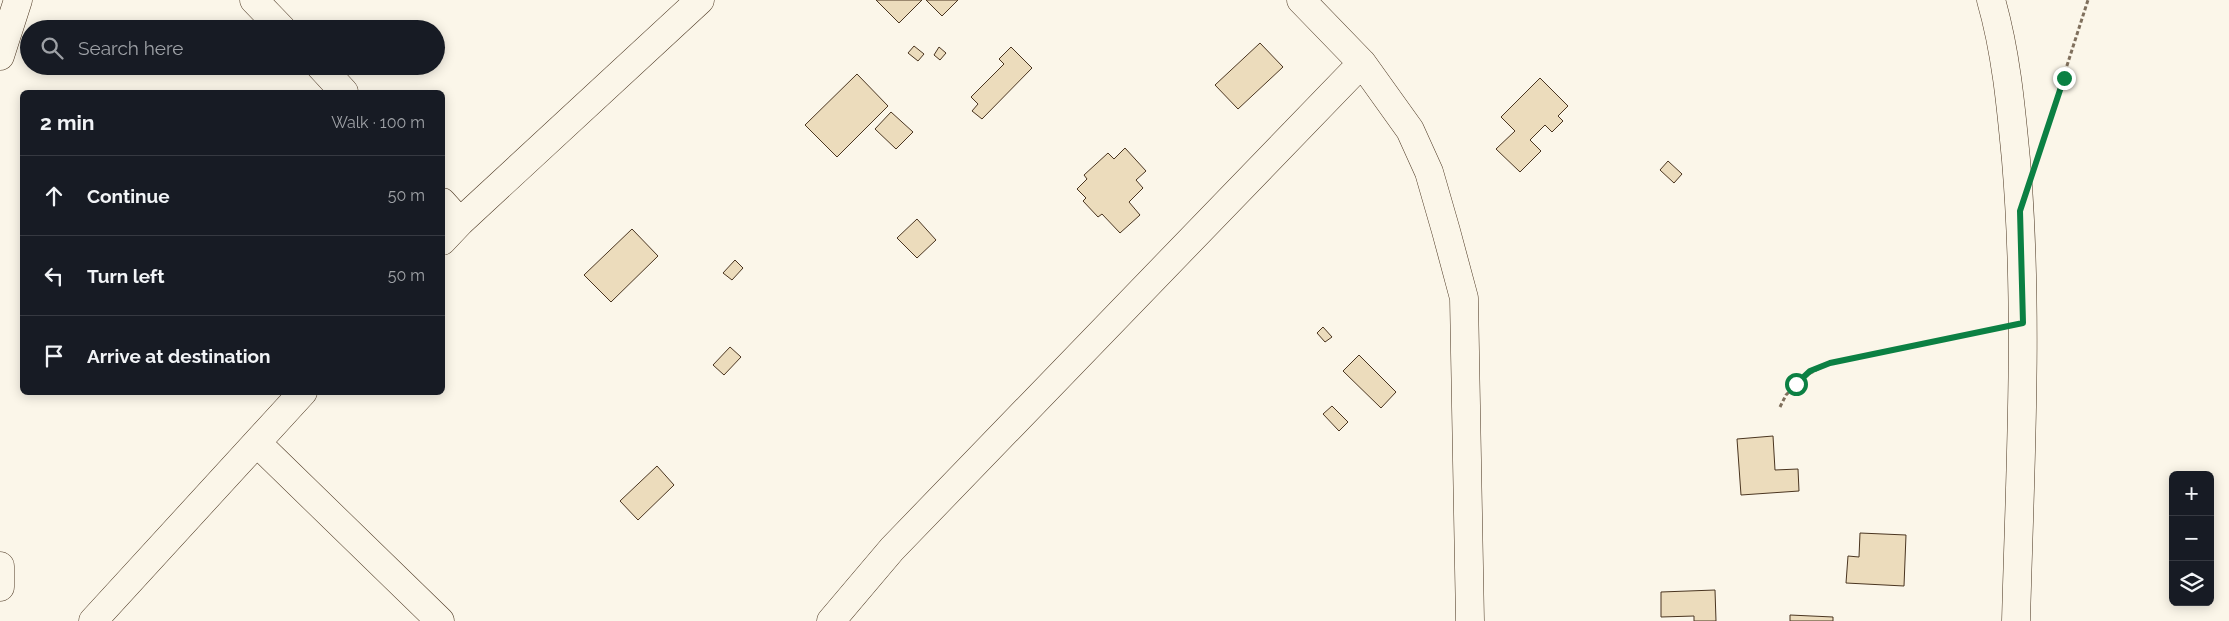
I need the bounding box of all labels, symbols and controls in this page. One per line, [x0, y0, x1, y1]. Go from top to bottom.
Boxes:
search box [20, 20, 445, 75]
icon: search [38, 34, 66, 62]
text: Search here [78, 37, 184, 59]
route end [2053, 67, 2076, 90]
text: 2 min [40, 110, 94, 135]
text: Walk · 100 m [331, 113, 425, 132]
icon: ahead [40, 182, 68, 210]
text: Continue [87, 185, 170, 207]
text: 50 m [388, 186, 425, 205]
icon: left [40, 262, 68, 290]
text: Turn left [87, 265, 164, 287]
text: 50 m [388, 266, 425, 285]
icon: arrive [40, 342, 68, 370]
text: Arrive at destination [87, 345, 271, 367]
route start [1785, 373, 1808, 396]
map controls [2169, 471, 2214, 606]
button: + [2169, 471, 2214, 516]
button: − [2169, 516, 2214, 561]
button: layers [2169, 561, 2214, 606]

